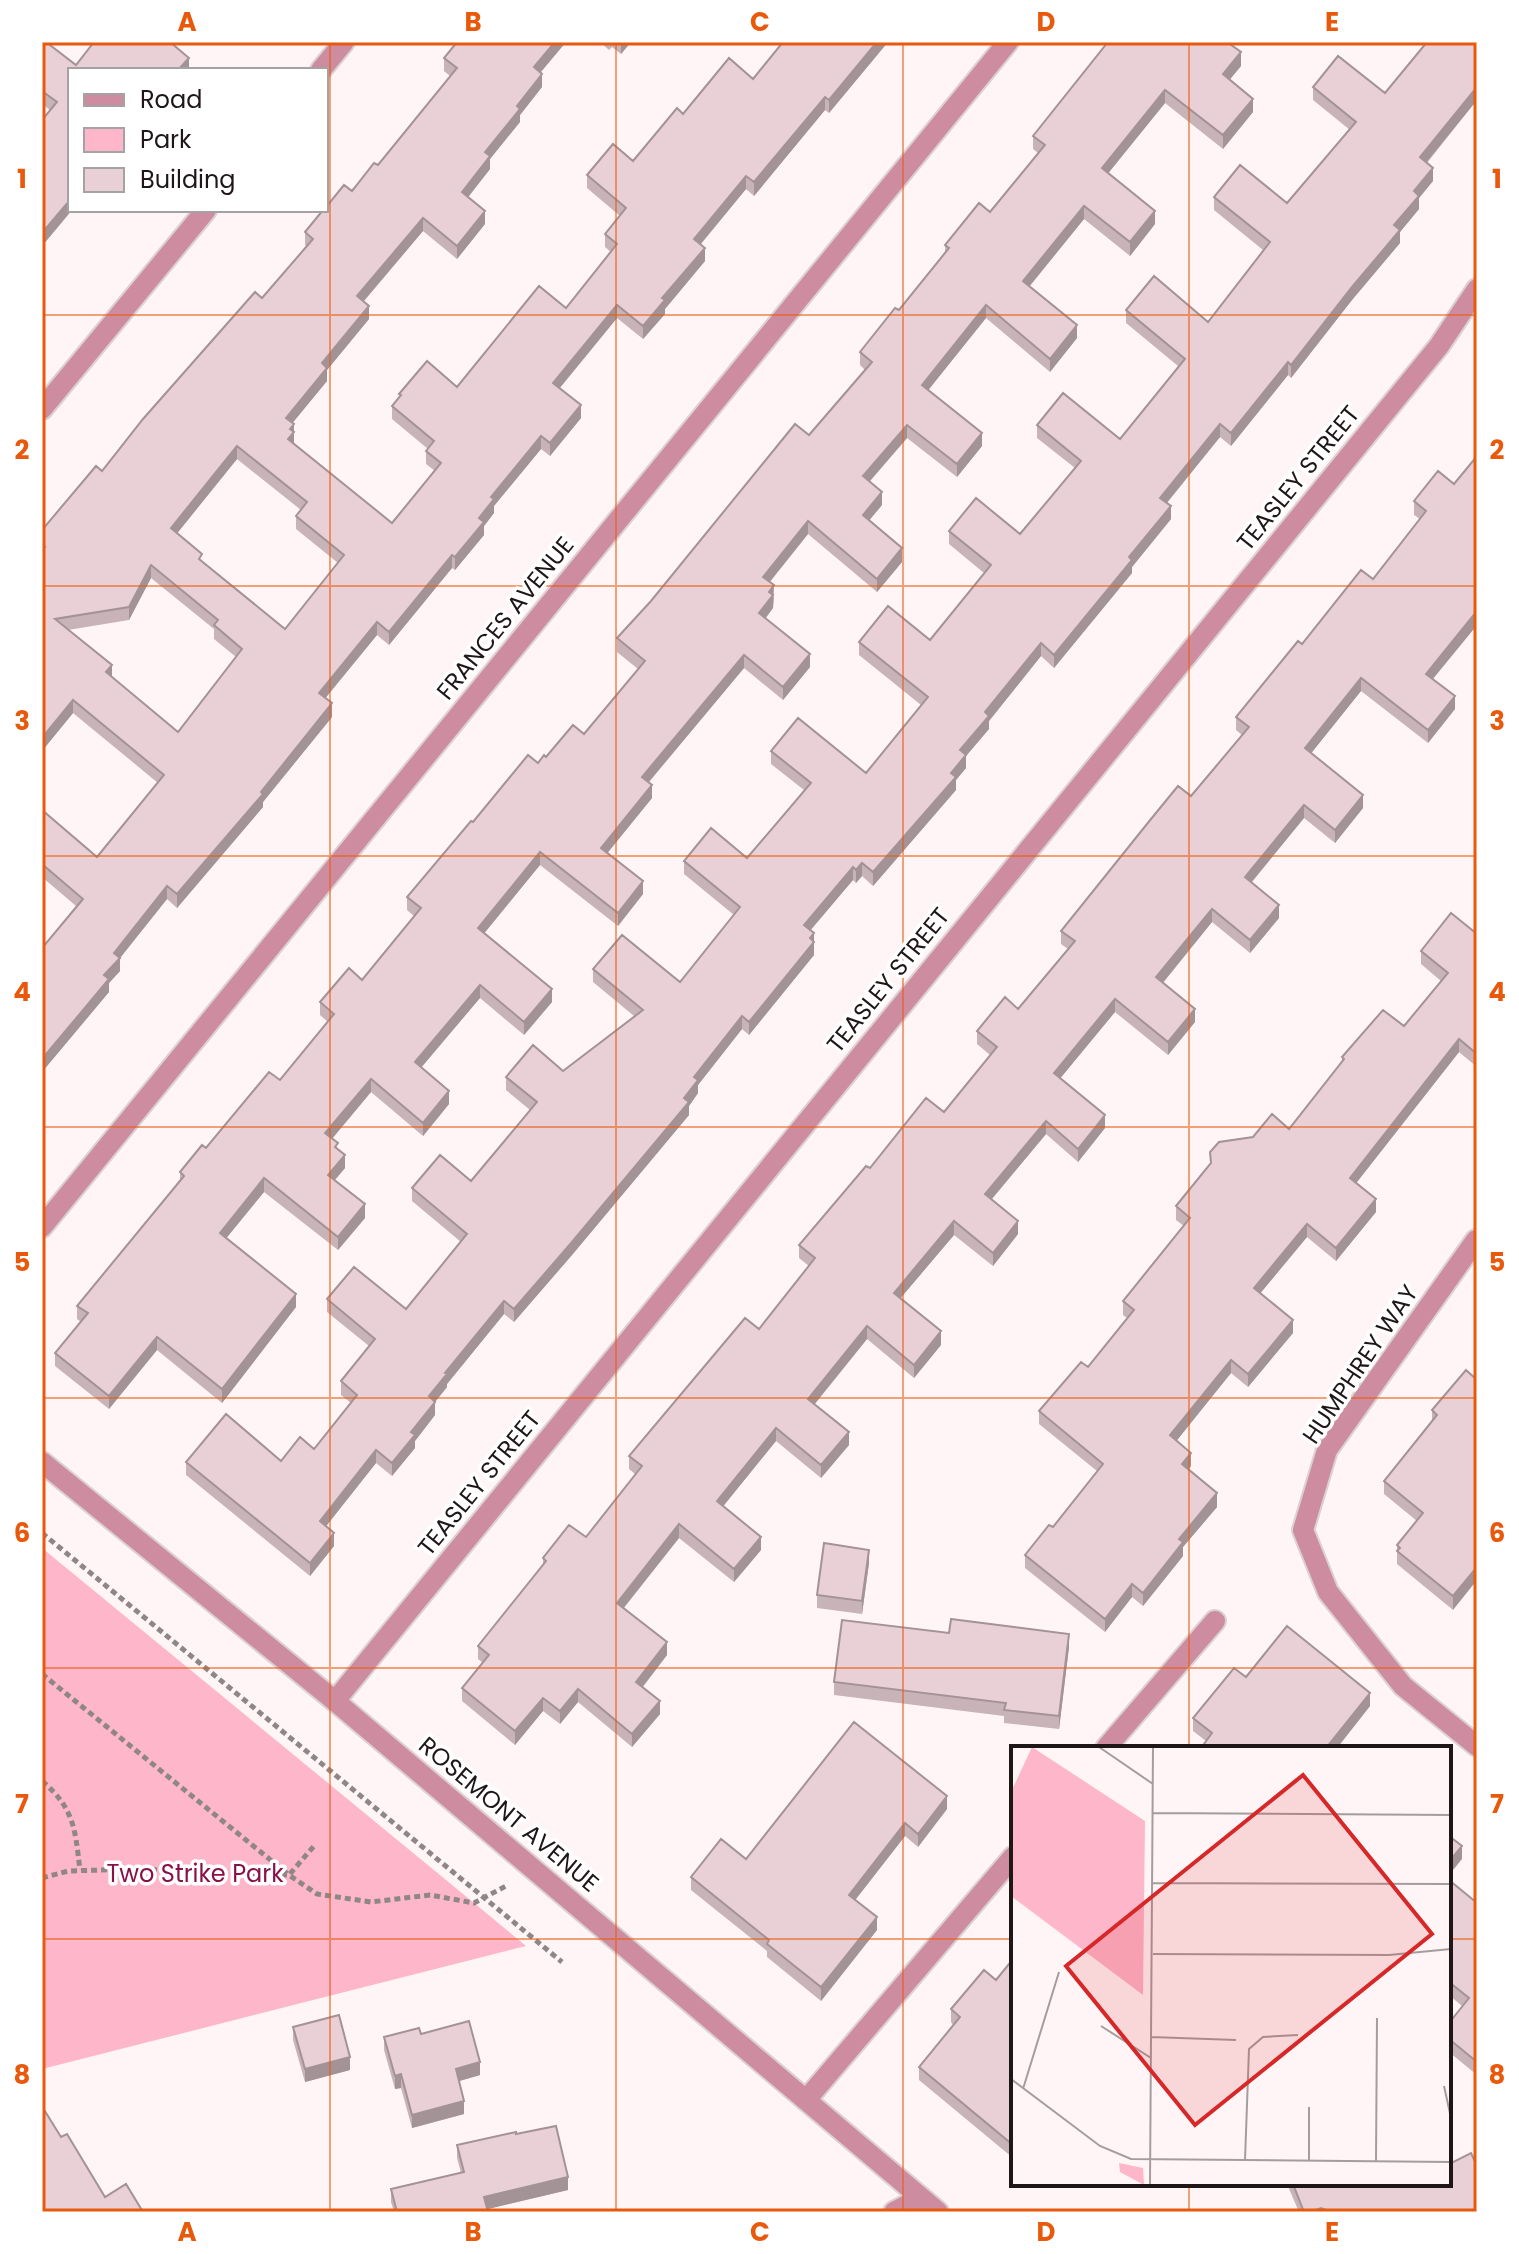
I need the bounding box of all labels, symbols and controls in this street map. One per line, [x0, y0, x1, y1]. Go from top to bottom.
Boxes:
text: A [177, 4, 197, 40]
text: B [464, 4, 482, 40]
text: C [750, 4, 770, 40]
text: D [1037, 4, 1056, 40]
text: E [1325, 4, 1339, 40]
legend [68, 68, 328, 212]
text: Road [140, 83, 202, 116]
text: Park [140, 123, 192, 156]
text: 1 [17, 161, 27, 197]
text: 1 [1492, 161, 1502, 197]
text: Building [140, 163, 236, 196]
street label: TEASLEY STREET [1229, 398, 1367, 558]
text: 2 [15, 432, 30, 468]
text: 2 [1490, 432, 1505, 468]
street label: FRANCES AVENUE [429, 529, 581, 707]
text: 3 [14, 703, 30, 739]
text: 3 [1489, 703, 1505, 739]
street label: TEASLEY STREET [819, 900, 957, 1060]
text: 4 [13, 974, 31, 1010]
text: 4 [1488, 974, 1506, 1010]
text: 5 [14, 1244, 30, 1280]
text: 5 [1489, 1244, 1505, 1280]
street label: HUMPHREY WAY [1295, 1278, 1425, 1450]
street label: TEASLEY STREET [410, 1403, 548, 1563]
text: 6 [14, 1515, 30, 1551]
text: 6 [1489, 1515, 1505, 1551]
street label: ROSEMONT AVENUE [412, 1729, 606, 1899]
inset map [1011, 1746, 1451, 2186]
text: 7 [15, 1786, 29, 1822]
text: 7 [1490, 1786, 1504, 1822]
park label: Two Strike Park [106, 1857, 284, 1890]
text: 8 [14, 2057, 30, 2093]
text: 8 [1489, 2057, 1505, 2093]
text: A [177, 2214, 197, 2250]
text: B [464, 2214, 482, 2250]
text: C [750, 2214, 770, 2250]
text: D [1037, 2214, 1056, 2250]
text: E [1325, 2214, 1339, 2250]

